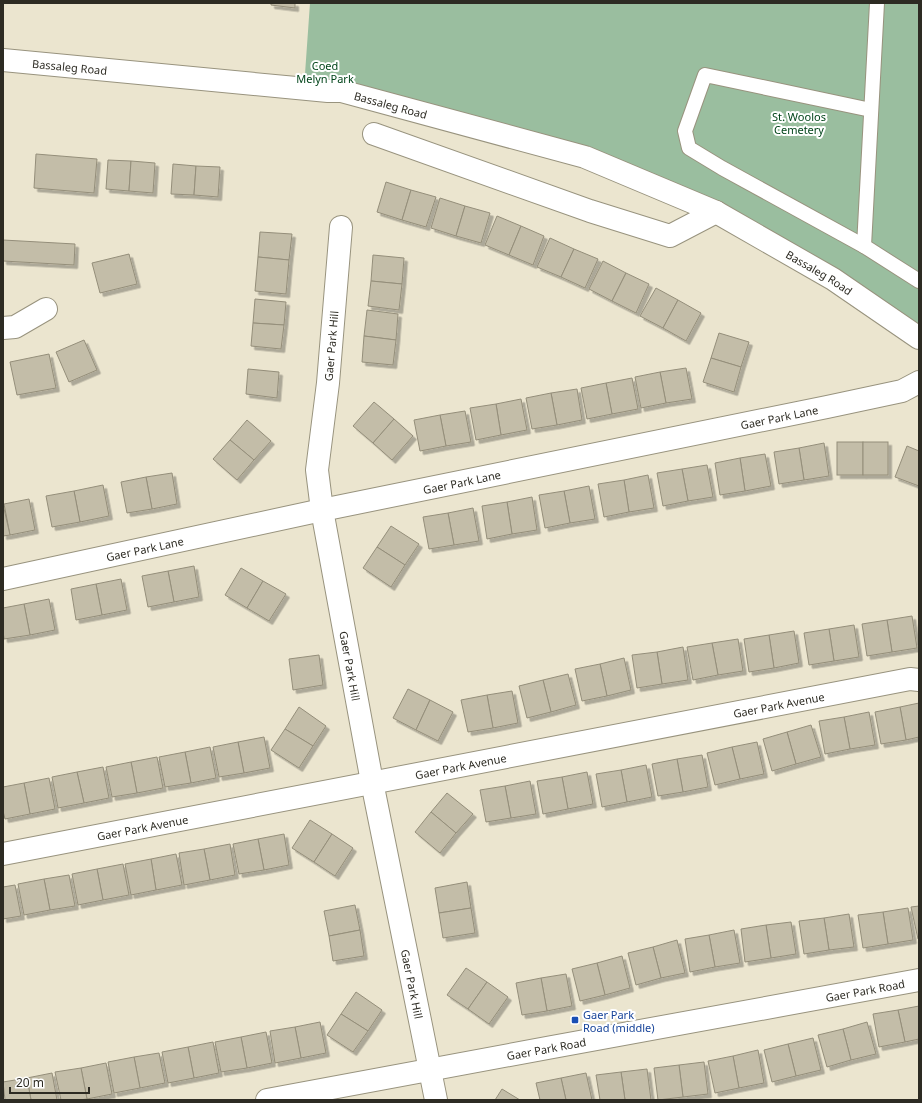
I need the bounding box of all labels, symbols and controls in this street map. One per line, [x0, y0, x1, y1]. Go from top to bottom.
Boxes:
street label: Bassaleg Road [32, 55, 108, 77]
park label: Coed Melyn Park [296, 58, 354, 86]
street label: Bassaleg Road [352, 87, 429, 122]
park label: St. Woolos Cemetery [772, 109, 826, 137]
street label: Bassaleg Road [783, 246, 856, 298]
street label: Gaer Park Hill [320, 310, 342, 382]
street label: Gaer Park Lane [739, 402, 819, 432]
street label: Gaer Park Lane [422, 466, 502, 497]
street label: Gaer Park Lane [105, 533, 185, 564]
street label: Gaer Park Hill [337, 630, 364, 702]
street label: Gaer Park Avenue [732, 688, 826, 720]
street label: Gaer Park Avenue [414, 750, 507, 782]
street label: Gaer Park Avenue [96, 811, 189, 843]
street label: Gaer Park Hill [398, 948, 427, 1020]
street label: Gaer Park Road [824, 975, 906, 1005]
place label: Gaer Park Road (middle) [583, 1007, 655, 1035]
marker: Gaer Park Road (middle) [570, 1015, 580, 1025]
street label: Gaer Park Road [505, 1034, 587, 1063]
scale bar [10, 1069, 89, 1095]
text: 20 m [16, 1074, 44, 1091]

